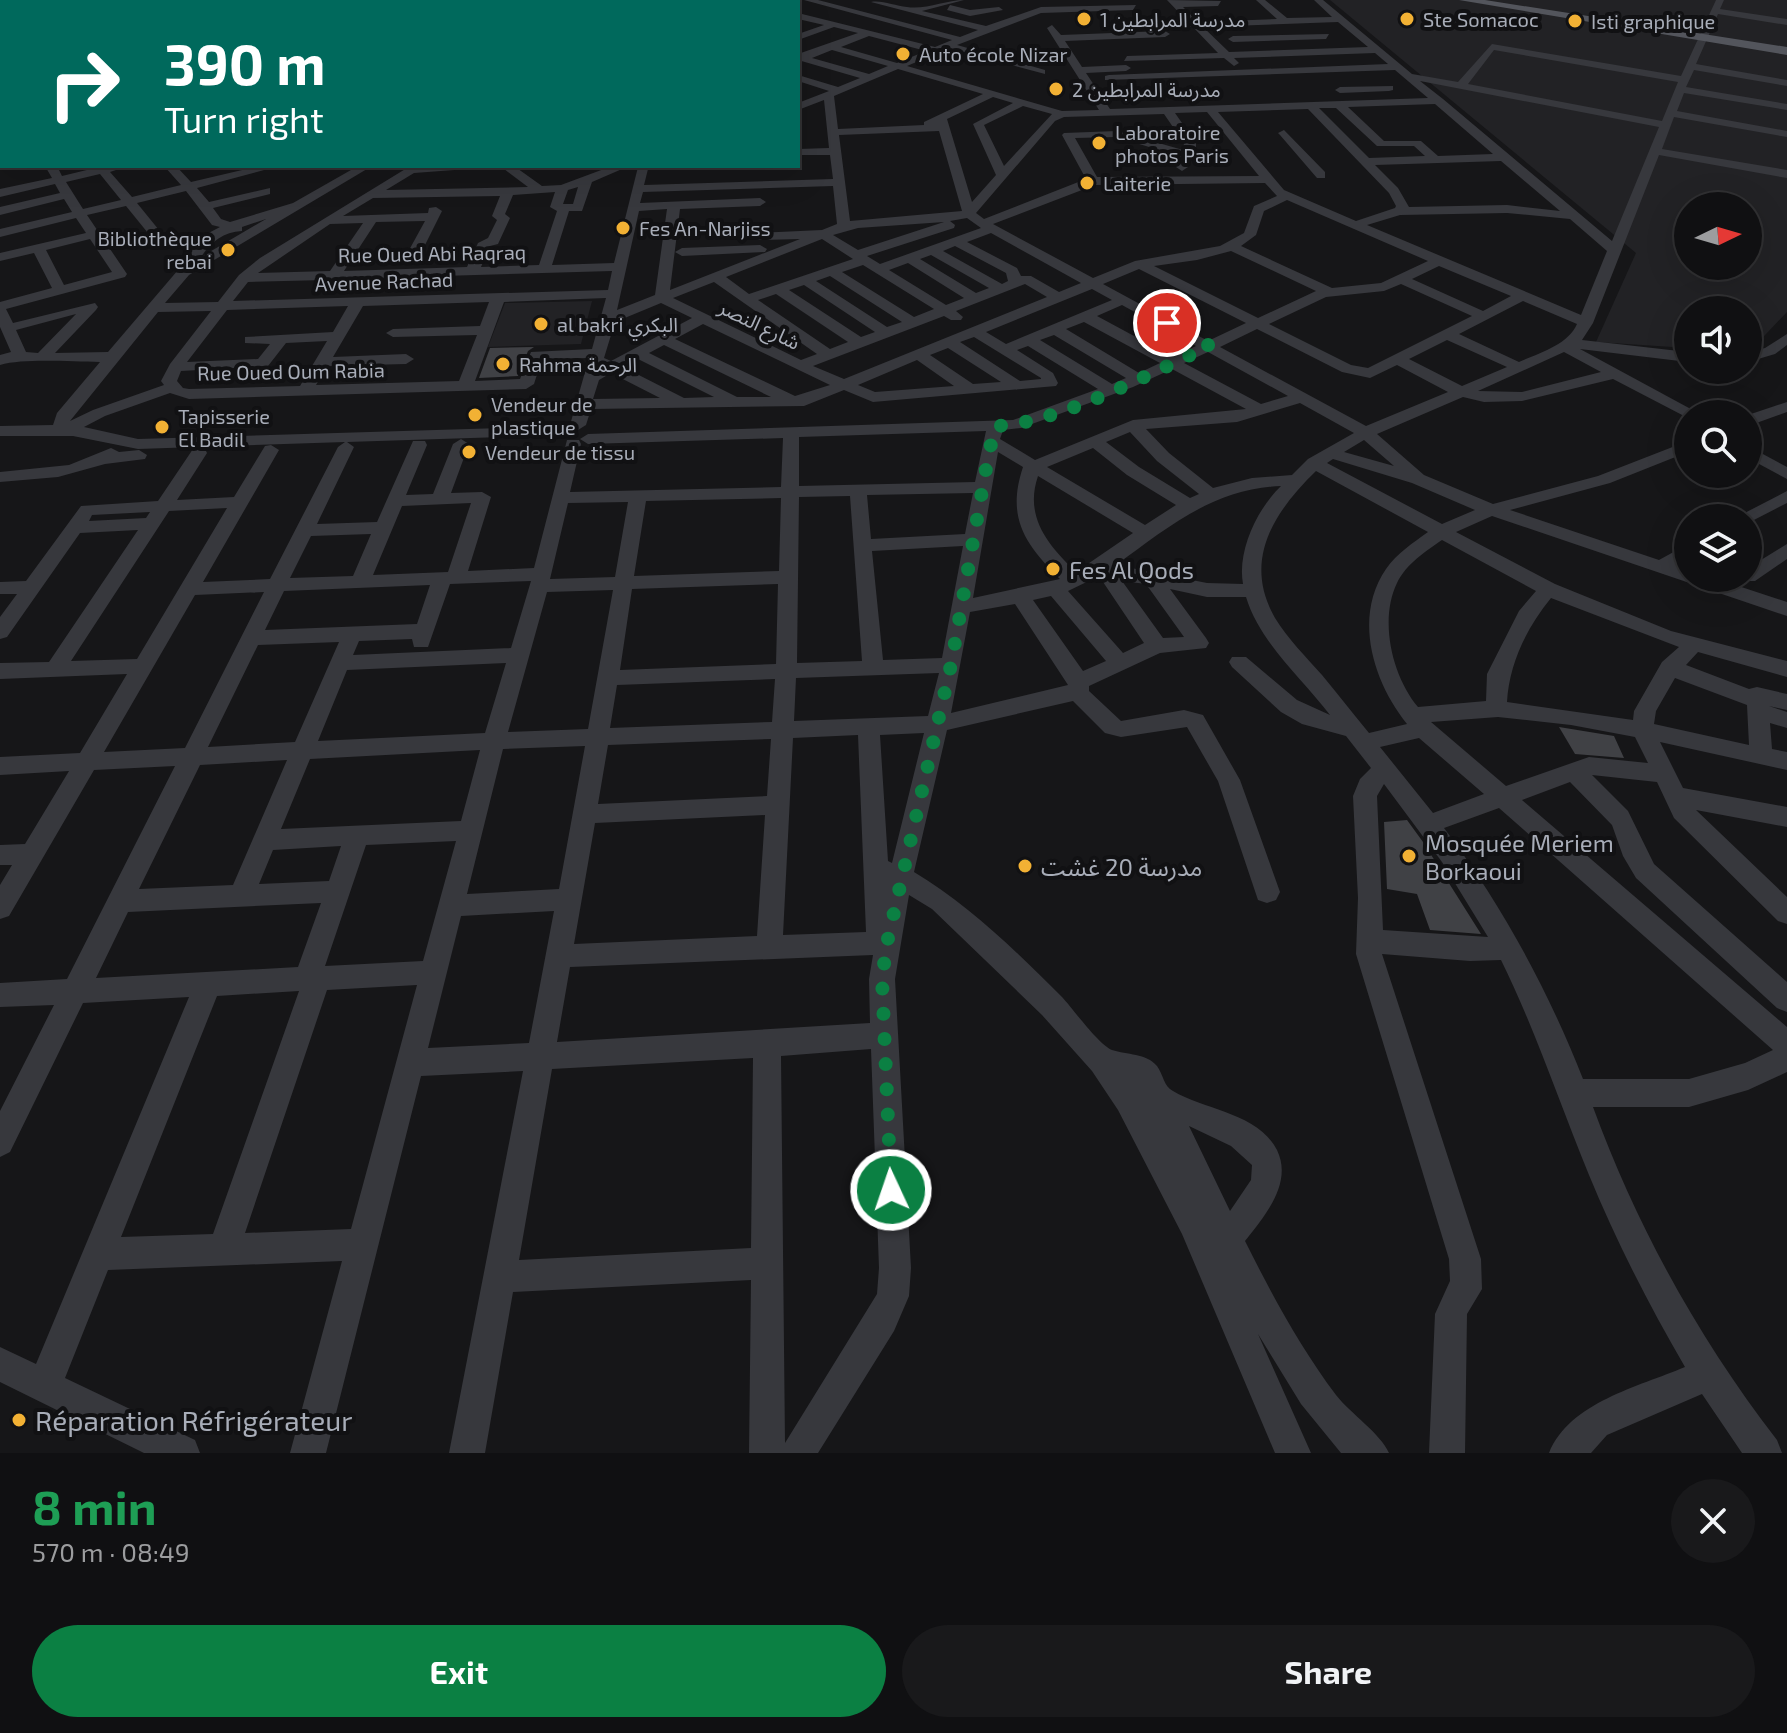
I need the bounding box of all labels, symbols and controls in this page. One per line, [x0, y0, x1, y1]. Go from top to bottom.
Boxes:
place label: مدرسة المرابطين 1 [1100, 7, 1246, 32]
place label: Ste Somacoc [1423, 7, 1539, 31]
place label: Isti graphique [1591, 9, 1715, 33]
marker: مدرسة المرابطين 1 [1075, 10, 1093, 28]
marker: Ste Somacoc [1398, 10, 1416, 28]
marker: Isti graphique [1566, 12, 1584, 30]
text: 390 m [164, 29, 326, 96]
icon: right [32, 32, 136, 136]
place label: Auto école Nizar [919, 42, 1067, 66]
marker: Auto école Nizar [894, 45, 912, 63]
place label: مدرسة المرابطين 2 [1072, 77, 1221, 102]
marker: مدرسة المرابطين 2 [1047, 80, 1065, 98]
text: Turn right [164, 97, 324, 140]
place label: Laboratoire photos Paris [1115, 120, 1229, 167]
marker: Laboratoire photos Paris [1090, 134, 1108, 152]
place label: Laiterie [1103, 171, 1171, 195]
marker: Laiterie [1078, 174, 1096, 192]
north arrow [1674, 192, 1762, 280]
map controls [1674, 192, 1762, 592]
place label: Fes An-Narjiss [639, 216, 771, 240]
marker: Fes An-Narjiss [614, 219, 632, 237]
place label: Bibliothèque rebai [97, 226, 212, 273]
street label: Rue Oued Abi Raqraq [338, 239, 526, 267]
marker: Bibliothèque rebai [219, 241, 237, 259]
street label: Avenue Rachad [314, 267, 454, 295]
pin [1133, 289, 1201, 357]
street label: شارع النصر [713, 294, 804, 357]
button: sound [1674, 296, 1762, 384]
icon: arrive [1145, 301, 1189, 345]
place label: al bakri البكري [557, 312, 678, 341]
marker: al bakri البكري [532, 315, 550, 333]
place label: Rahma الرحمة [519, 352, 637, 377]
marker: Rahma الرحمة [494, 355, 512, 373]
street label: Rue Oued Oum Rabia [197, 357, 385, 385]
place label: Vendeur de plastique [491, 392, 593, 439]
button: search [1674, 400, 1762, 488]
place label: Tapisserie El Badil [178, 404, 270, 451]
marker: Vendeur de plastique [466, 406, 484, 424]
marker: Tapisserie El Badil [153, 418, 171, 436]
place label: Vendeur de tissu [485, 440, 635, 464]
marker: Vendeur de tissu [460, 443, 478, 461]
button: layers [1674, 504, 1762, 592]
place label: Fes Al Qods [1069, 555, 1194, 584]
marker: Fes Al Qods [1044, 560, 1062, 578]
place label: Mosquée Meriem Borkaoui [1425, 828, 1614, 885]
marker: Mosquée Meriem Borkaoui [1400, 847, 1418, 865]
place label: مدرسة 20 غشت [1041, 852, 1202, 882]
marker: مدرسة 20 غشت [1016, 857, 1034, 875]
position arrow [849, 1148, 933, 1232]
place label: Réparation Réfrigérateur [35, 1403, 353, 1437]
marker: Réparation Réfrigérateur [10, 1411, 28, 1429]
text: 8 min [32, 1477, 157, 1535]
button: close [1671, 1479, 1755, 1563]
text: 570 m · 08:49 [32, 1536, 190, 1567]
button: Exit [32, 1625, 886, 1717]
button: Share [902, 1625, 1755, 1717]

